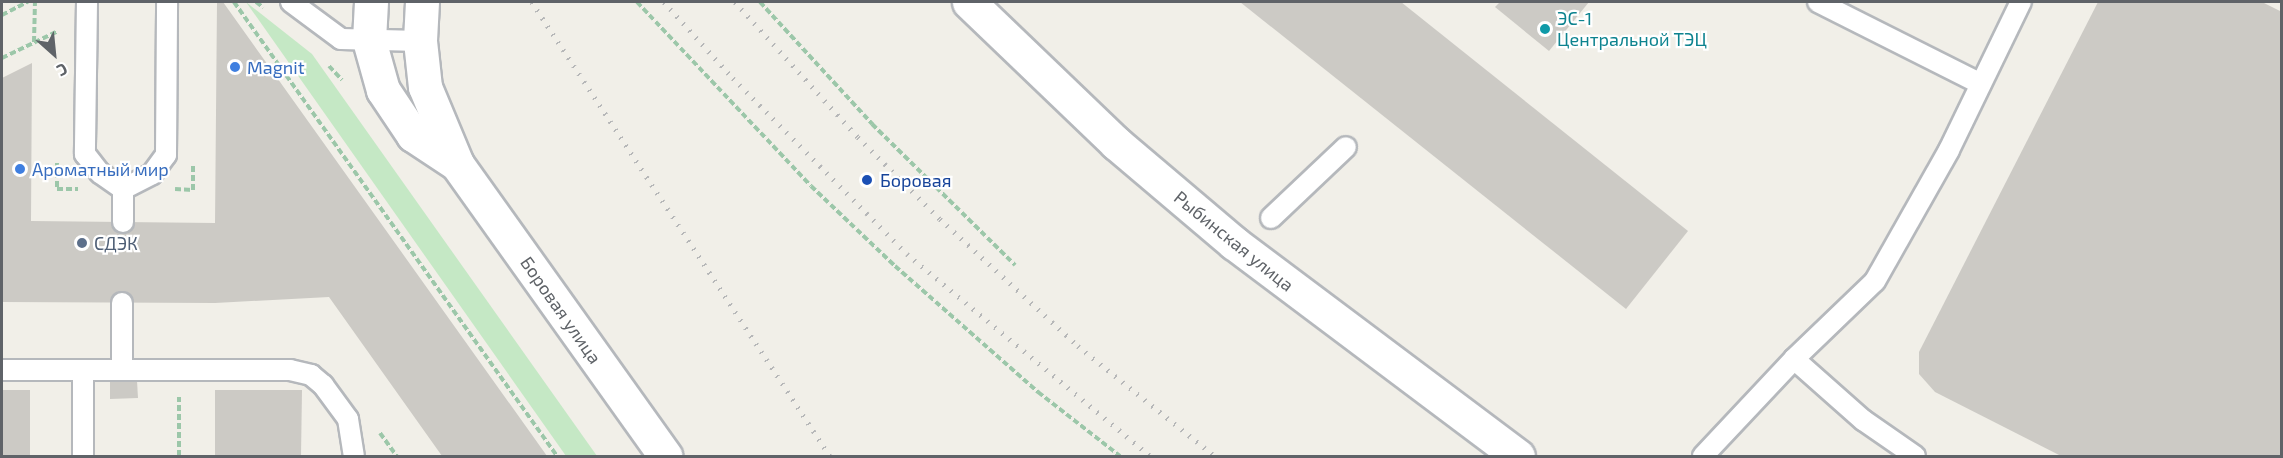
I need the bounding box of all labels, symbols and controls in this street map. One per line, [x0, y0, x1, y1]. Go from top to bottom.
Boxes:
place label: ЭС-1 Центральной ТЭЦ [1557, 8, 1707, 50]
marker: ЭС-1 Центральной ТЭЦ [1538, 22, 1552, 36]
north arrow [24, 24, 84, 84]
place label: Magnit [247, 56, 304, 78]
text: С [54, 60, 71, 81]
marker: Magnit [228, 60, 242, 74]
place label: Ароматный мир [32, 158, 169, 180]
marker: Ароматный мир [13, 162, 27, 176]
place label: Боровая [880, 169, 952, 191]
marker: Боровая [858, 171, 876, 189]
street label: Рыбинская улица [1170, 186, 1298, 296]
place label: СДЭК [94, 232, 138, 254]
marker: СДЭК [75, 236, 89, 250]
street label: Боровая улица [516, 252, 606, 368]

